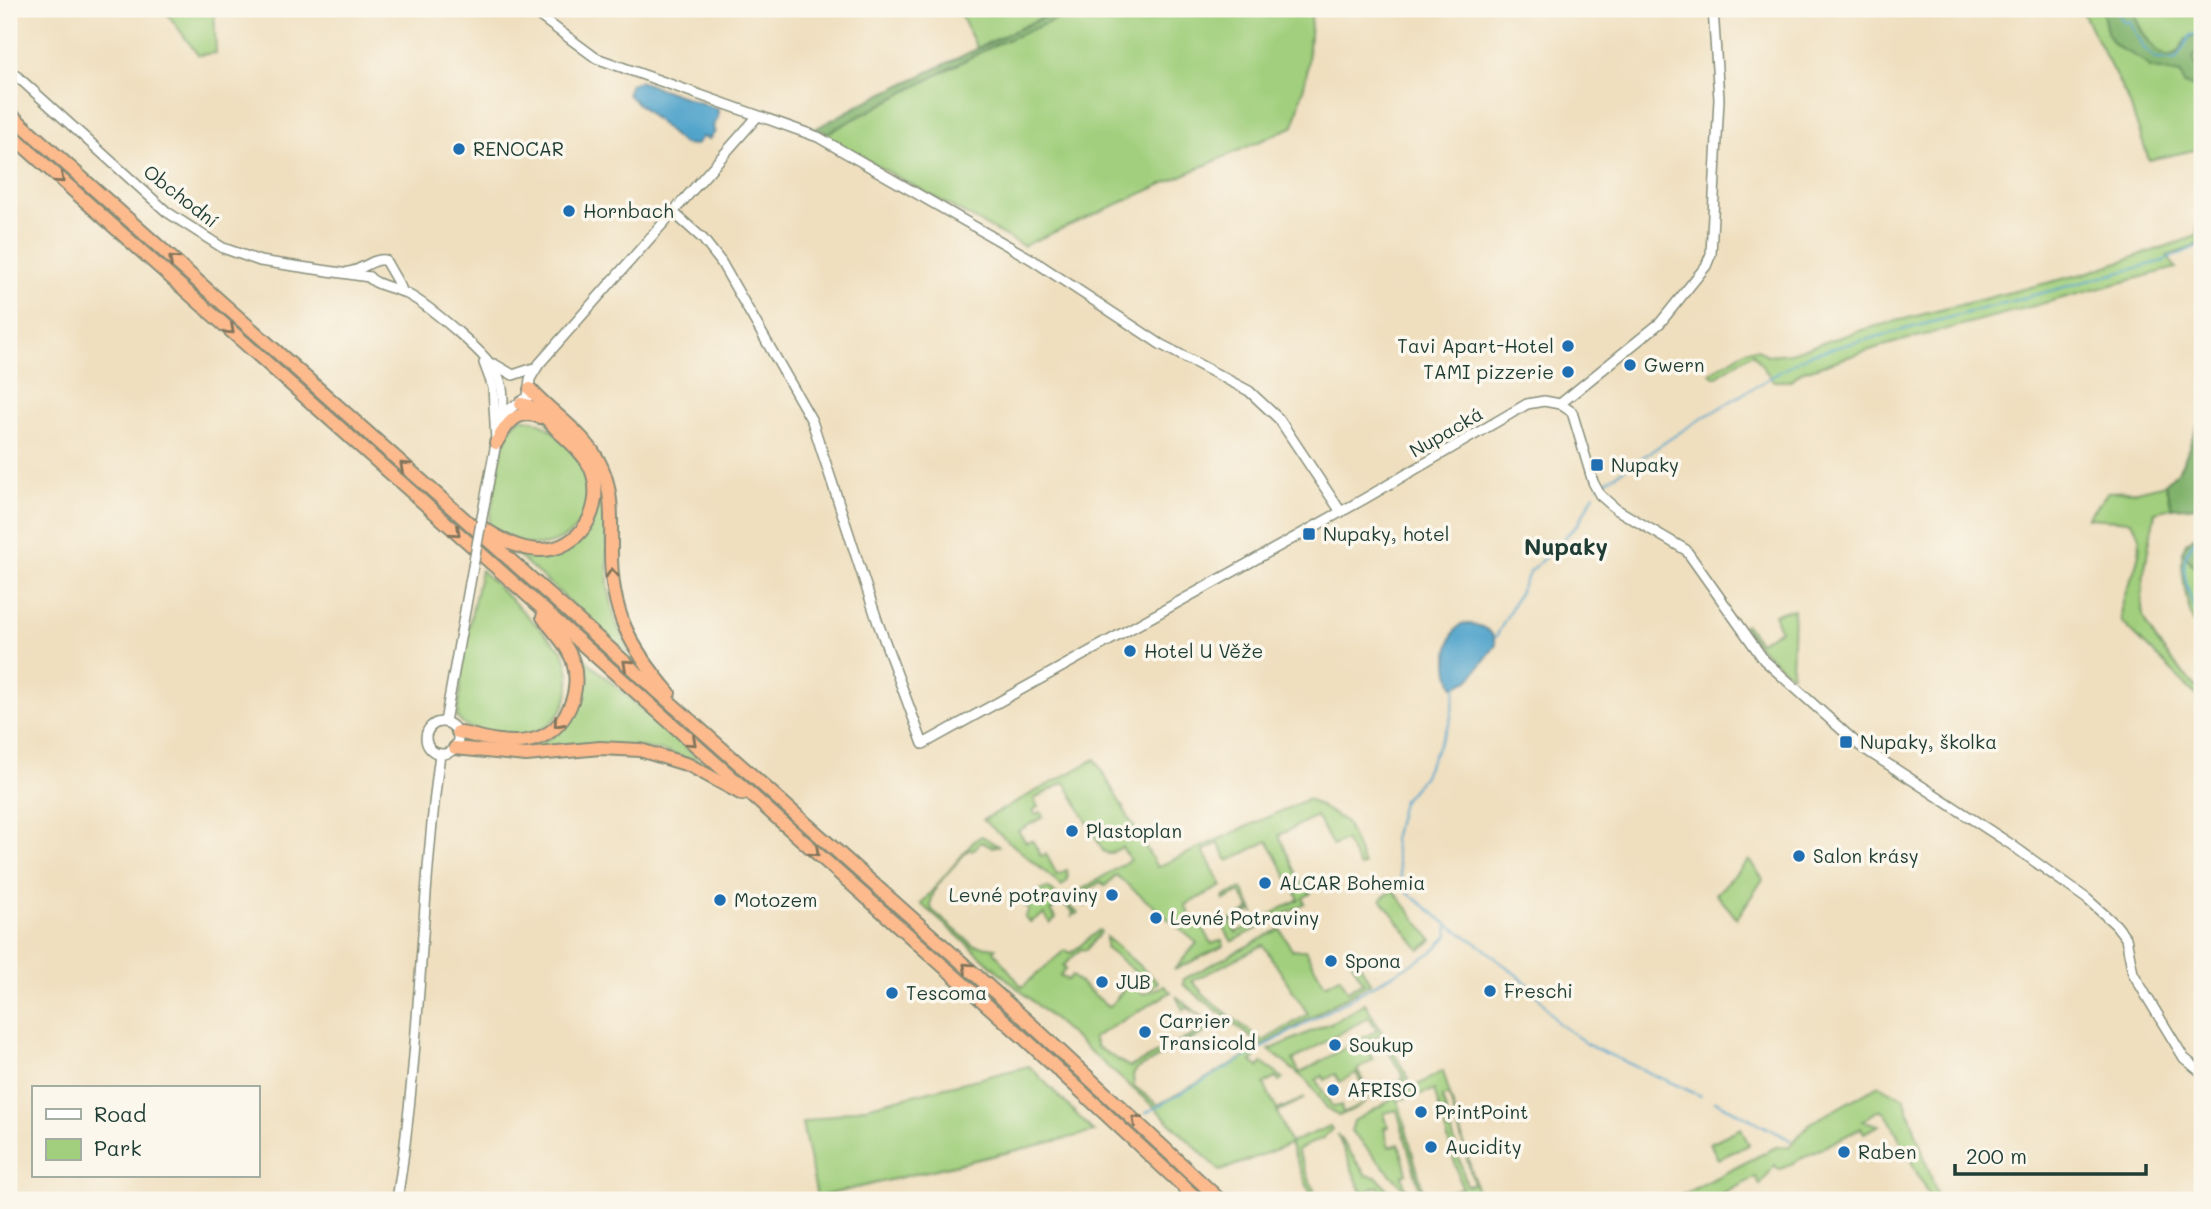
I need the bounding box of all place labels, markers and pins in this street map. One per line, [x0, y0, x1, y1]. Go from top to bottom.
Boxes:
place label: RENOCAR [473, 136, 564, 161]
marker: RENOCAR [451, 141, 467, 157]
place label: Hornbach [583, 198, 674, 223]
marker: Hornbach [561, 203, 577, 219]
place label: Tavi Apart-Hotel [1397, 333, 1554, 358]
marker: Tavi Apart-Hotel [1560, 338, 1576, 354]
place label: Gwern [1644, 352, 1705, 377]
marker: Gwern [1622, 357, 1638, 373]
place label: TAMI pizzerie [1423, 359, 1554, 384]
marker: TAMI pizzerie [1560, 364, 1576, 380]
place label: Nupaky [1611, 452, 1679, 477]
marker: Nupaky [1589, 457, 1605, 473]
place label: Nupaky, hotel [1323, 521, 1450, 546]
marker: Nupaky, hotel [1301, 526, 1317, 542]
place label: Hotel U Věže [1144, 638, 1263, 663]
marker: Hotel U Věže [1122, 643, 1138, 659]
place label: Nupaky, školka [1860, 729, 1997, 754]
marker: Nupaky, školka [1838, 734, 1854, 750]
place label: Plastoplan [1086, 818, 1182, 843]
marker: Plastoplan [1064, 823, 1080, 839]
place label: Salon krásy [1813, 843, 1919, 868]
marker: Salon krásy [1791, 848, 1807, 864]
place label: ALCAR Bohemia [1279, 870, 1425, 895]
marker: ALCAR Bohemia [1257, 875, 1273, 891]
place label: Levné potraviny [949, 882, 1098, 907]
place label: Motozem [734, 887, 818, 912]
marker: Levné potraviny [1104, 887, 1120, 903]
marker: Motozem [712, 892, 728, 908]
place label: Levné Potraviny [1170, 905, 1319, 930]
marker: Levné Potraviny [1148, 910, 1164, 926]
place label: Spona [1345, 948, 1401, 973]
marker: Spona [1323, 953, 1339, 969]
place label: JUB [1116, 969, 1151, 994]
marker: JUB [1094, 974, 1110, 990]
place label: Freschi [1504, 978, 1573, 1003]
place label: Tescoma [906, 980, 987, 1005]
marker: Freschi [1482, 983, 1498, 999]
marker: Tescoma [884, 985, 900, 1001]
place label: Carrier Transicold [1159, 1008, 1256, 1055]
marker: Carrier Transicold [1137, 1024, 1153, 1040]
place label: Soukup [1349, 1032, 1414, 1057]
marker: Soukup [1327, 1037, 1343, 1053]
place label: AFRISO [1347, 1077, 1417, 1102]
marker: AFRISO [1325, 1082, 1341, 1098]
place label: PrintPoint [1435, 1099, 1528, 1124]
marker: PrintPoint [1413, 1104, 1429, 1120]
place label: Aucidity [1445, 1134, 1522, 1159]
marker: Aucidity [1423, 1139, 1439, 1155]
place label: Raben [1858, 1139, 1916, 1164]
marker: Raben [1836, 1144, 1852, 1160]

